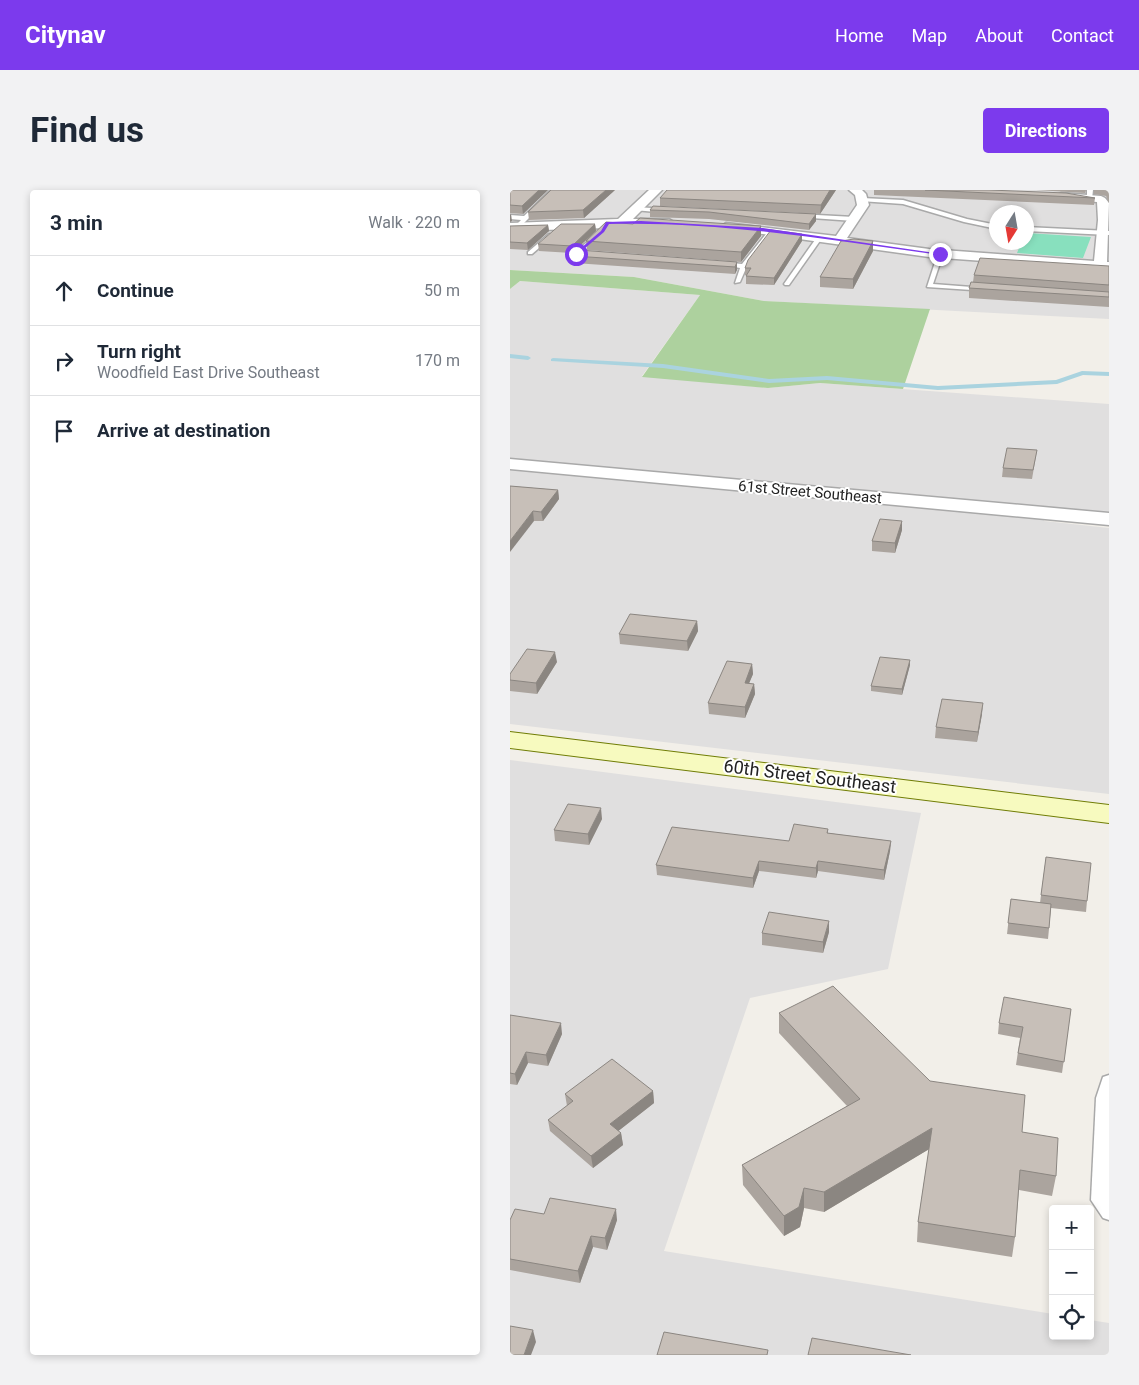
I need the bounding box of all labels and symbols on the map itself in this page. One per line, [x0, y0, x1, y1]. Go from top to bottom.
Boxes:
north arrow [989, 205, 1034, 250]
route start [565, 243, 588, 266]
route end [929, 243, 952, 266]
street label: 61st Street Southeast [737, 477, 883, 507]
street label: 60th Street Southeast [723, 755, 898, 797]

